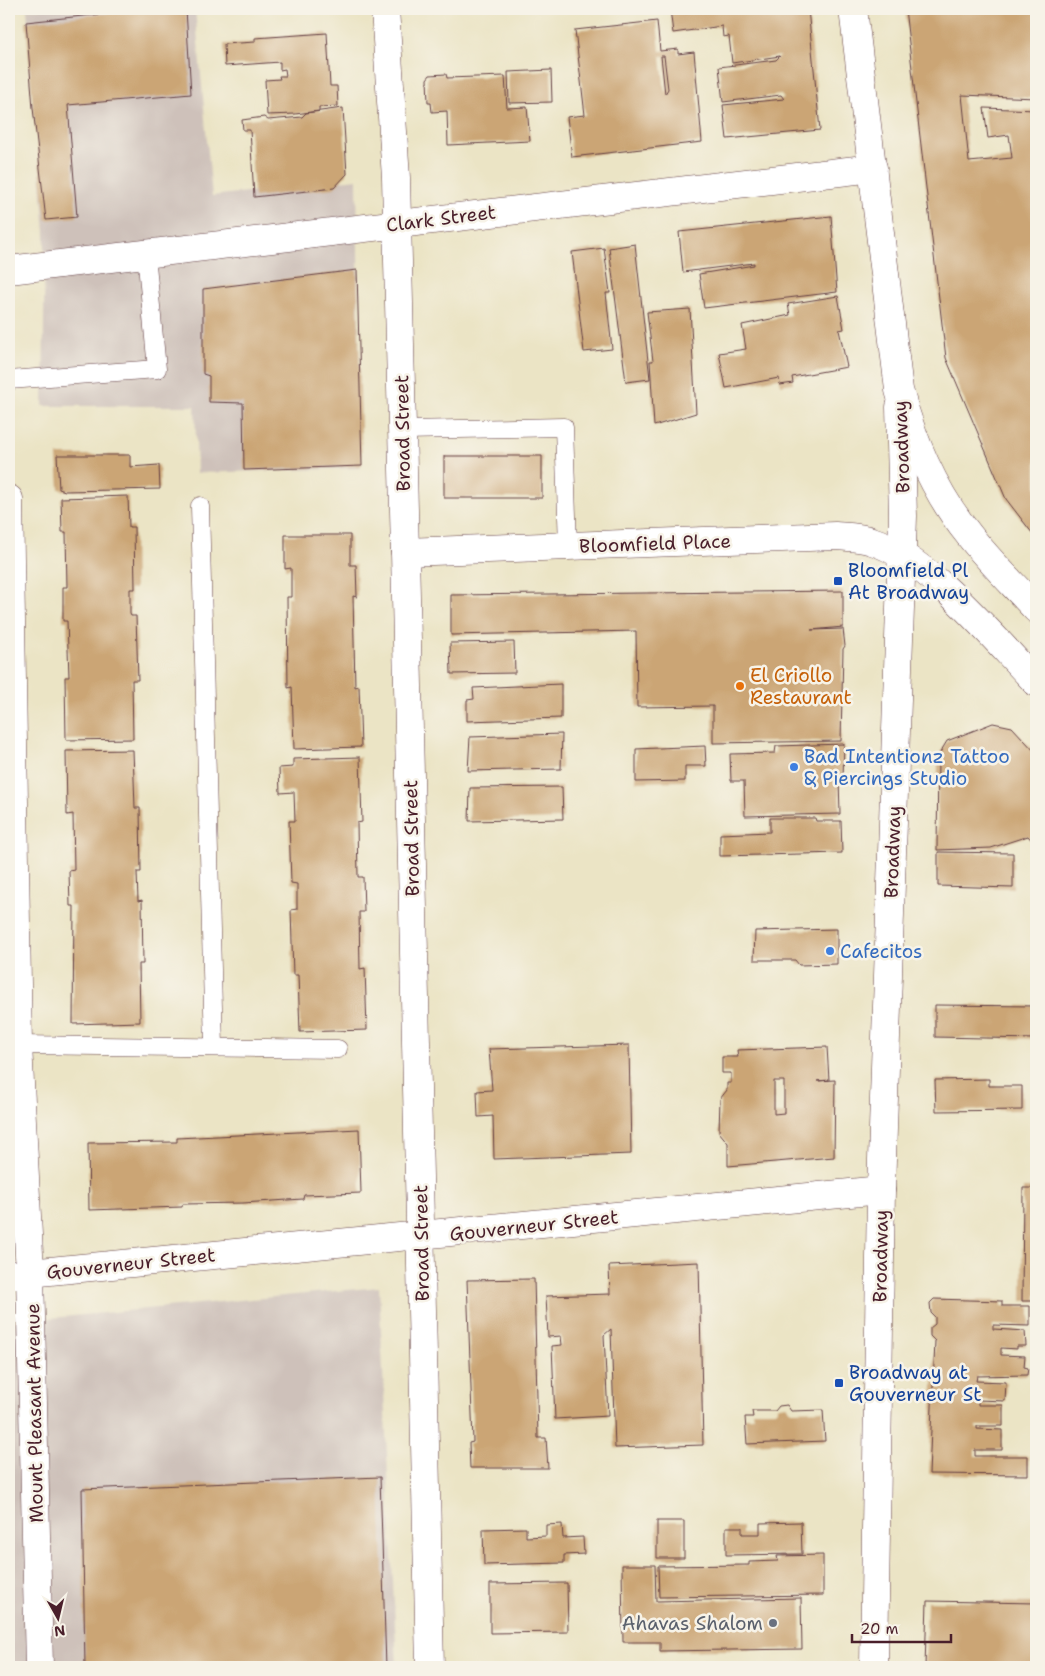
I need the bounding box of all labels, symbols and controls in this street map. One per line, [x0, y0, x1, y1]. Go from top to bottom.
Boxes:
street label: Clark Street [385, 199, 497, 238]
street label: Broad Street [389, 374, 416, 491]
street label: Broadway [887, 400, 916, 494]
street label: Bloomfield Place [579, 528, 731, 559]
place label: Bloomfield Pl At Broadway [848, 558, 969, 605]
marker: Bloomfield Pl At Broadway [832, 575, 844, 587]
place label: El Criollo Restaurant [750, 663, 852, 710]
marker: El Criollo Restaurant [734, 680, 746, 692]
place label: Bad Intentionz Tattoo & Piercings Studio [804, 744, 1010, 791]
marker: Bad Intentionz Tattoo & Piercings Studio [788, 761, 800, 773]
street label: Broad Street [398, 779, 425, 896]
street label: Broadway [878, 805, 907, 899]
place label: Cafecitos [840, 939, 922, 964]
marker: Cafecitos [824, 945, 836, 957]
street label: Broad Street [408, 1184, 435, 1301]
street label: Gouverneur Street [448, 1204, 620, 1247]
street label: Broadway [867, 1209, 894, 1303]
street label: Gouverneur Street [45, 1242, 217, 1285]
street label: Mount Pleasant Avenue [20, 1303, 49, 1523]
place label: Broadway at Gouverneur St [849, 1360, 982, 1407]
marker: Broadway at Gouverneur St [833, 1377, 845, 1389]
north arrow [32, 1594, 82, 1644]
place label: Ahavas Shalom [622, 1611, 763, 1636]
scale bar [852, 1611, 951, 1643]
marker: Ahavas Shalom [767, 1617, 779, 1629]
text: 20 m [860, 1619, 899, 1639]
text: N [53, 1621, 67, 1641]

